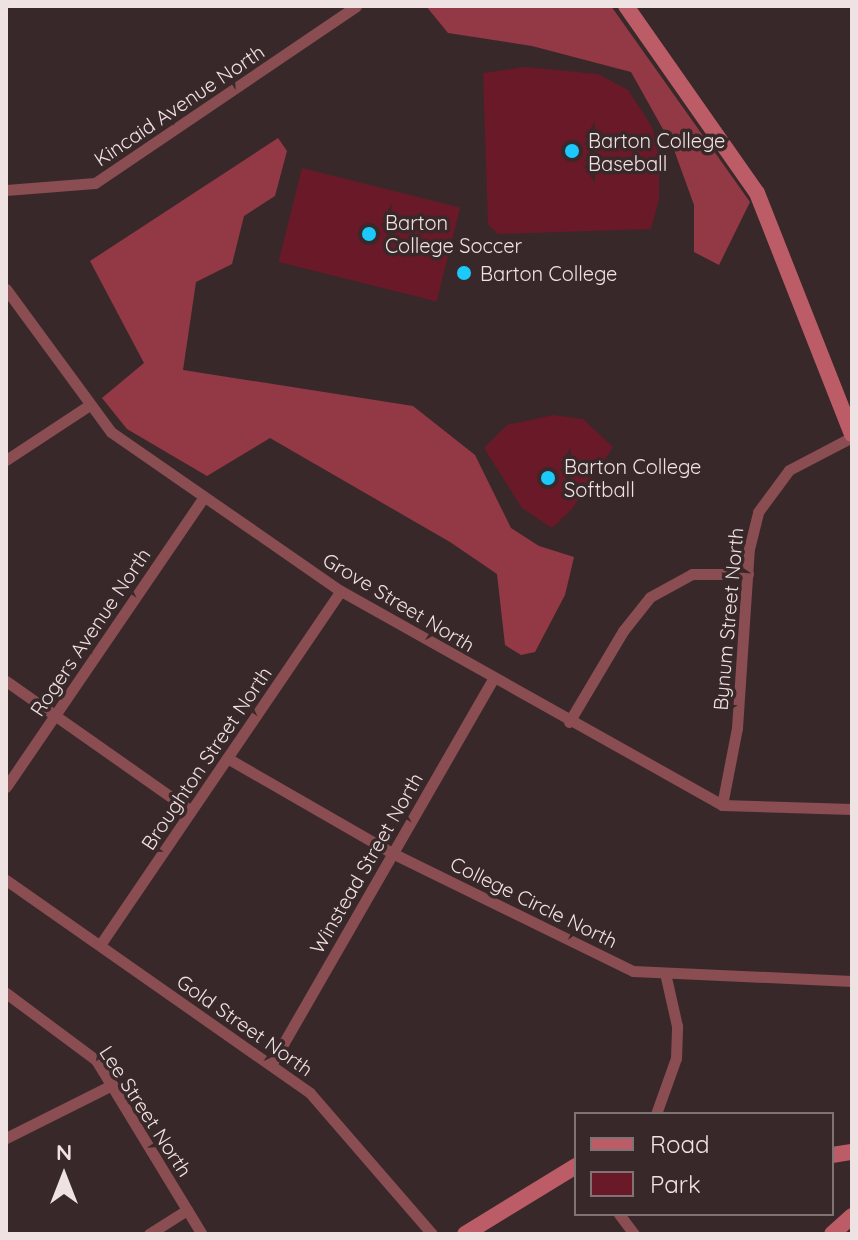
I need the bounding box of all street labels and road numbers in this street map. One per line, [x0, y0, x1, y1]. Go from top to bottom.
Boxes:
street label: Kincaid Avenue North [89, 39, 269, 171]
street label: Bynum Street North [708, 526, 748, 712]
street label: Rogers Avenue North [25, 543, 155, 721]
street label: Grove Street North [319, 547, 479, 657]
street label: Broughton Street North [136, 662, 276, 854]
street label: Winstead Street North [304, 768, 428, 958]
street label: College Circle North [447, 851, 621, 953]
street label: Gold Street North [172, 969, 318, 1081]
street label: Lee Street North [95, 1041, 197, 1181]

